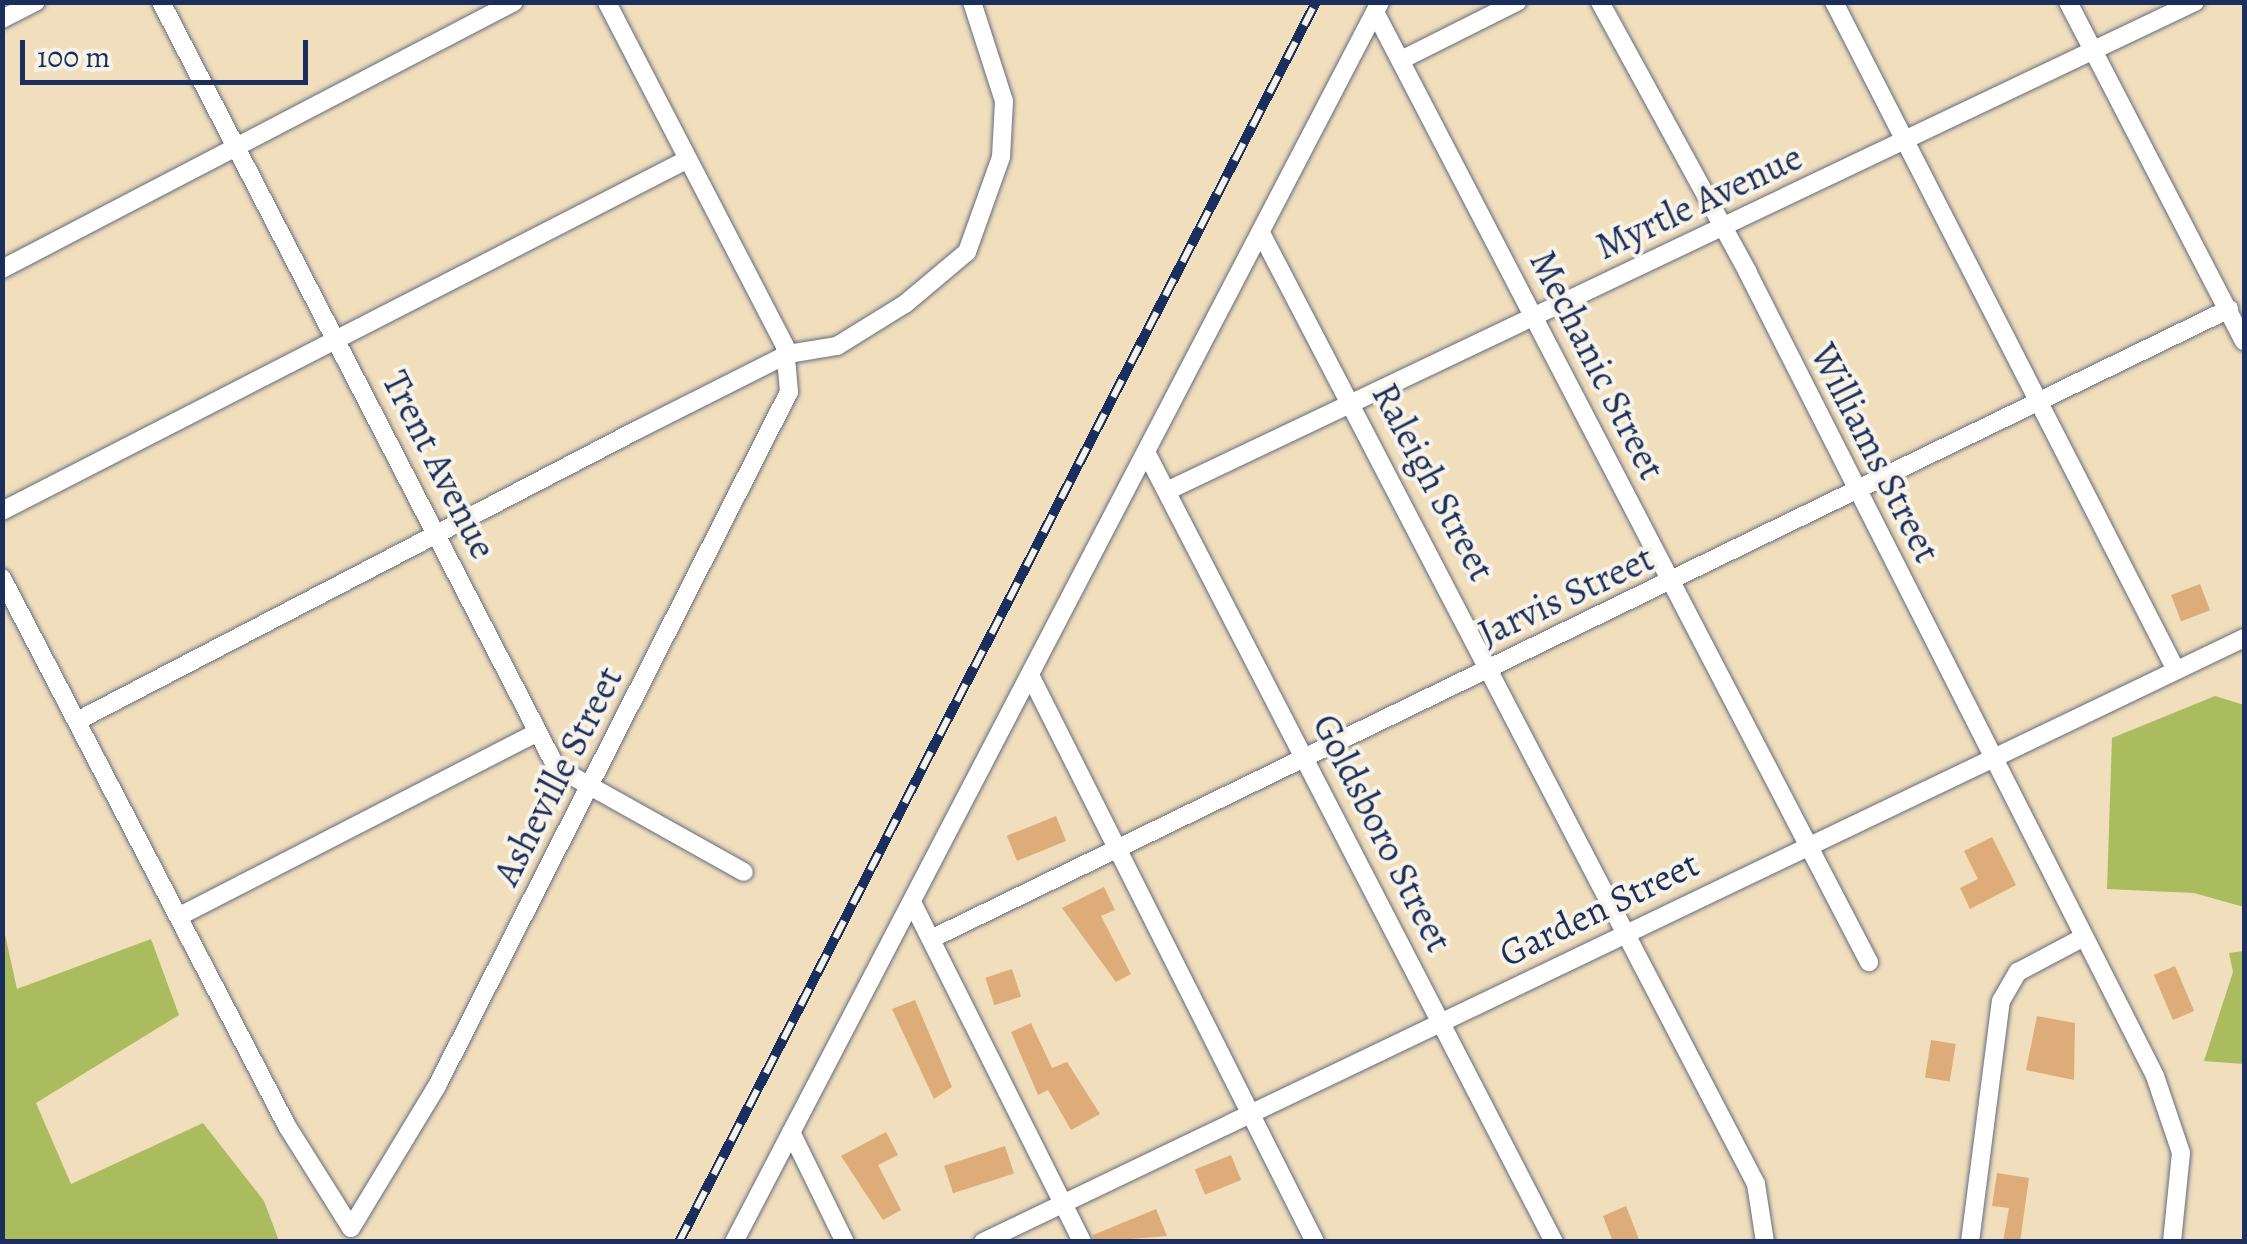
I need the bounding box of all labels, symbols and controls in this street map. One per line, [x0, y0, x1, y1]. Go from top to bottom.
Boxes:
scale bar [25, 20, 312, 82]
text: 100 m [37, 37, 110, 77]
street label: Myrtle Avenue [1589, 134, 1809, 270]
street label: Mechanic Street [1520, 243, 1674, 487]
street label: Williams Street [1800, 336, 1950, 570]
street label: Trent Avenue [372, 363, 506, 567]
street label: Raleigh Street [1362, 375, 1504, 589]
street label: Jarvis Street [1471, 536, 1661, 656]
street label: Asheville Street [483, 659, 633, 893]
street label: Goldsboro Street [1302, 706, 1462, 960]
street label: Garden Street [1492, 841, 1706, 977]

